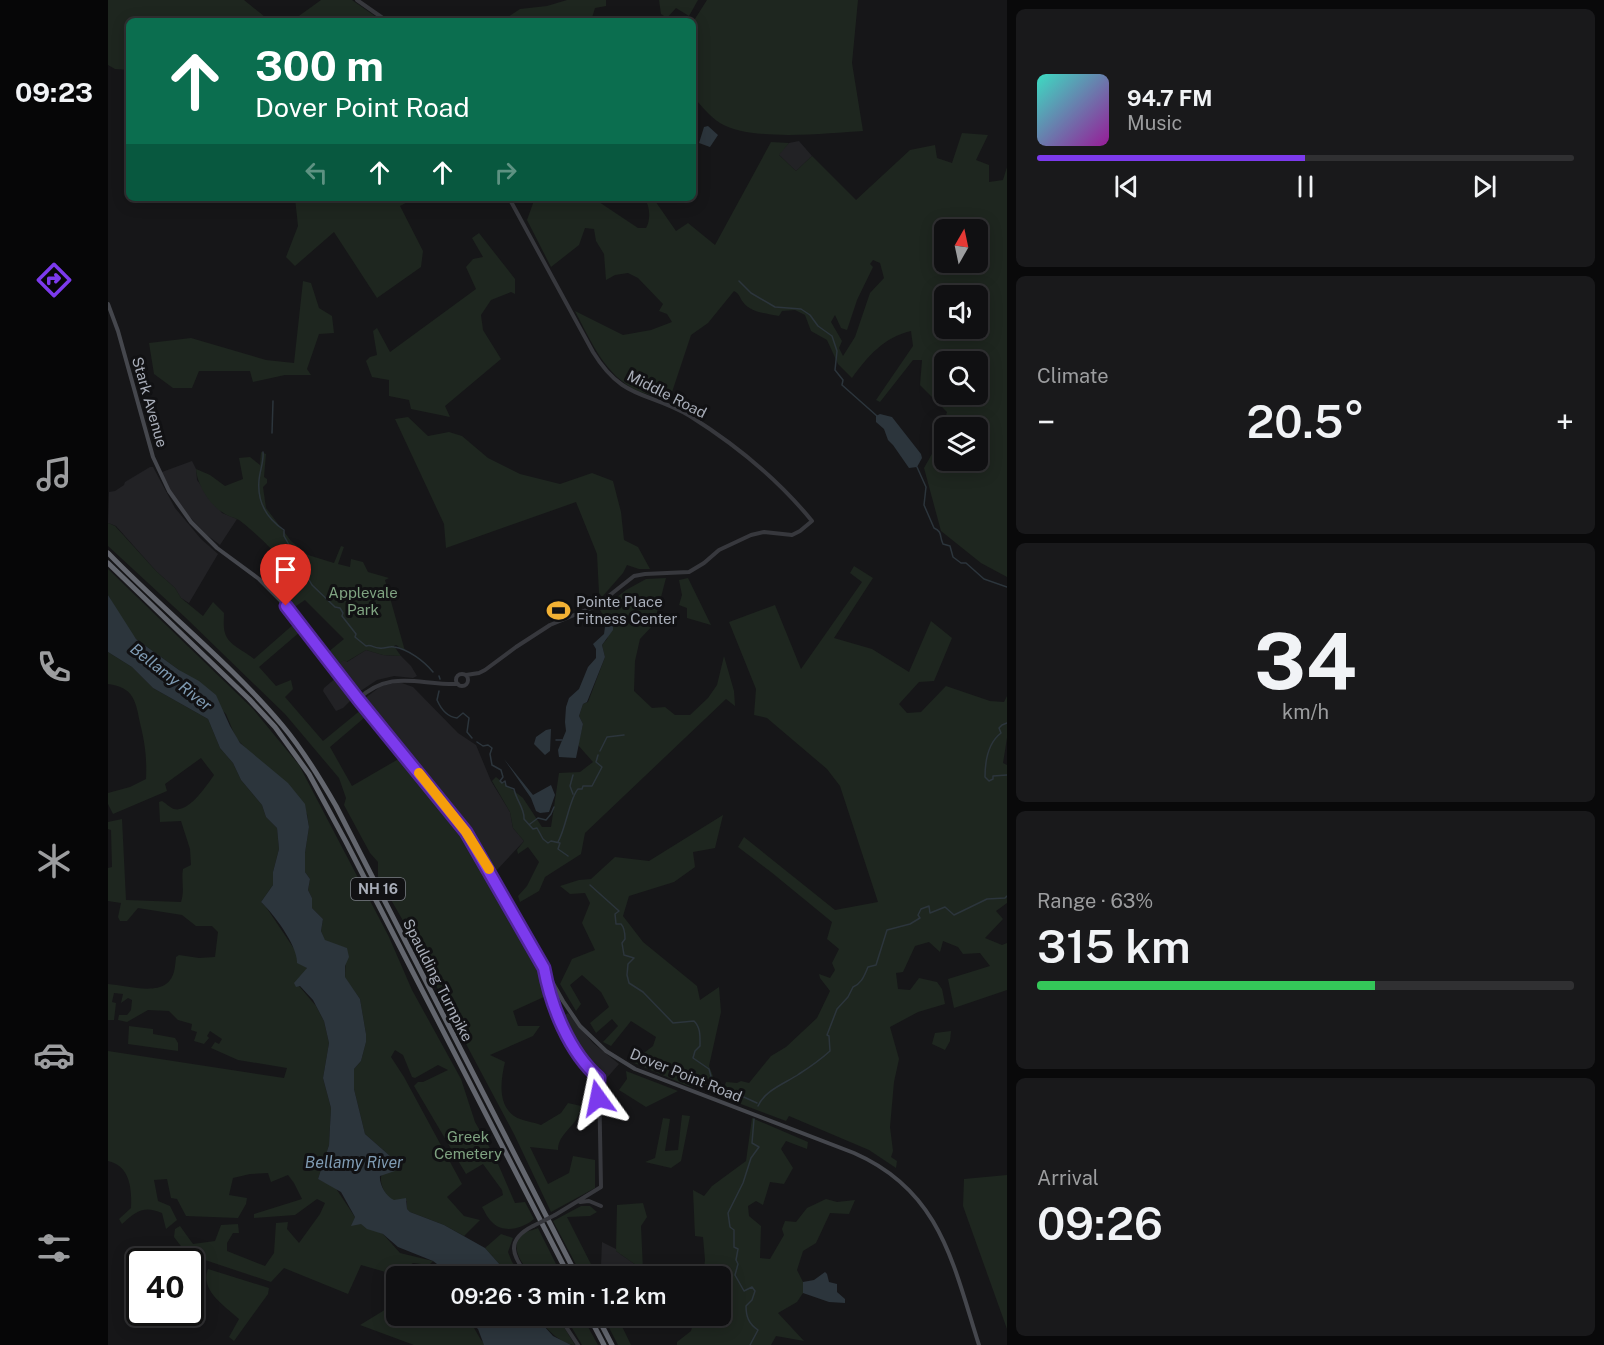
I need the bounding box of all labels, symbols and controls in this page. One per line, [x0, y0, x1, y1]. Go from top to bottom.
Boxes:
text: 300 m [255, 41, 384, 90]
icon: ahead [156, 42, 234, 120]
text: 09:23 [15, 76, 93, 108]
text: 94.7 FM [1127, 85, 1212, 111]
text: Dover Point Road [255, 91, 470, 123]
text: Music [1127, 111, 1182, 135]
icon: left [300, 156, 333, 189]
icon: ahead [363, 156, 396, 189]
icon: ahead [426, 156, 459, 189]
icon: right [489, 156, 522, 189]
icon: previous [1110, 170, 1143, 203]
icon: pause [1289, 170, 1322, 203]
icon: next [1468, 170, 1501, 203]
north arrow [934, 219, 988, 273]
map controls [934, 219, 988, 471]
icon: directions [33, 259, 75, 301]
button: sound [934, 285, 988, 339]
button: search [934, 351, 988, 405]
street label: Stark Avenue [129, 355, 171, 449]
text: Climate [1037, 364, 1109, 388]
street label: Middle Road [625, 367, 709, 421]
text: 20.5° [1246, 395, 1365, 448]
text: − [1037, 403, 1055, 441]
text: + [1556, 403, 1574, 441]
button: layers [934, 417, 988, 471]
icon: music [33, 453, 75, 495]
pin [260, 544, 311, 606]
icon: arrive [269, 553, 302, 586]
park label: Applevale Park [328, 584, 398, 618]
place label: Pointe Place Fitness Center [576, 593, 678, 627]
sports icon: Pointe Place Fitness Center [545, 597, 571, 623]
text: 34 [1254, 615, 1357, 707]
water label: Bellamy River [126, 639, 216, 715]
icon: phone [33, 646, 75, 688]
text: km/h [1282, 700, 1329, 724]
icon: climate [33, 840, 75, 882]
road number: NH 16 [351, 878, 405, 900]
text: Range · 63% [1037, 889, 1153, 913]
street label: Spaulding Turnpike [400, 916, 476, 1044]
text: 315 km [1037, 920, 1191, 973]
icon: car [33, 1034, 75, 1076]
street label: Dover Point Road [628, 1045, 744, 1105]
position arrow [566, 1066, 630, 1130]
park label: Greek Cemetery [434, 1128, 502, 1162]
water label: Bellamy River [305, 1153, 404, 1172]
text: Arrival [1037, 1166, 1099, 1190]
text: 09:26 [1037, 1197, 1163, 1250]
icon: filters [33, 1227, 75, 1269]
speed limit sign: 40 [126, 1248, 204, 1326]
text: 09:26 · 3 min · 1.2 km [451, 1283, 667, 1309]

